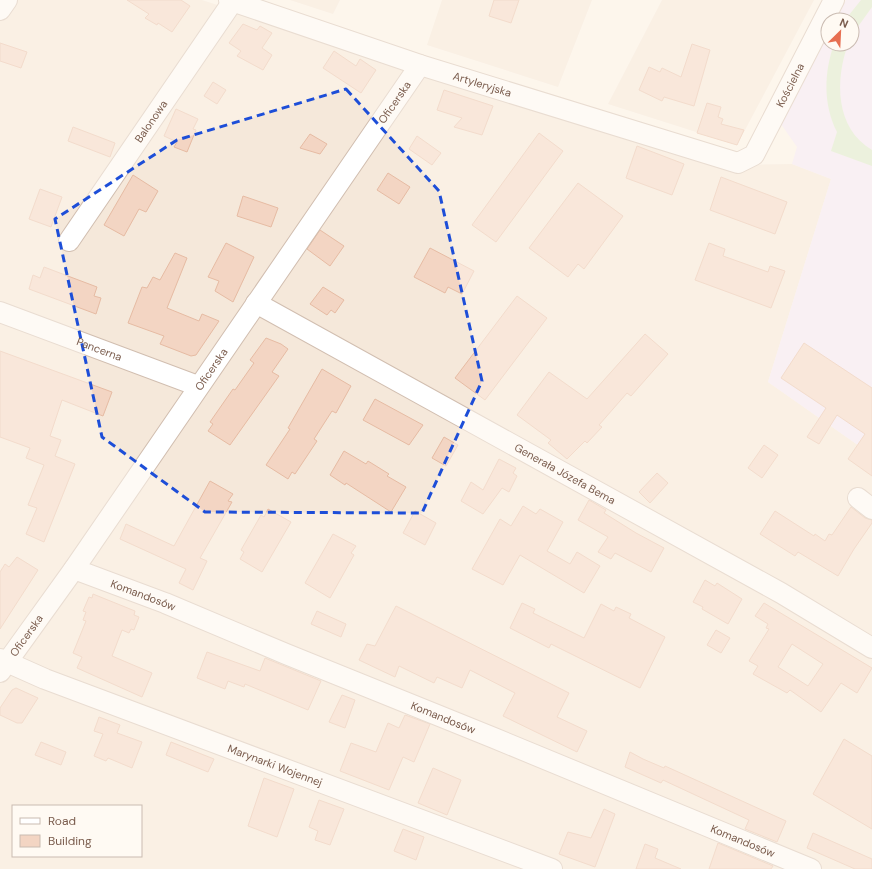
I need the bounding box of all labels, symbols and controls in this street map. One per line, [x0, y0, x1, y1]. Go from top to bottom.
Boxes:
north arrow [820, 12, 860, 52]
text: N [838, 15, 851, 31]
street label: Kościelna [773, 61, 807, 110]
street label: Artyleryjska [451, 69, 513, 100]
street label: Oficerska [375, 78, 414, 126]
street label: Balonowa [131, 97, 170, 145]
street label: Pancerna [75, 334, 124, 364]
street label: Oficerska [192, 345, 231, 393]
street label: Generała Józefa Bema [512, 440, 618, 507]
street label: Komandosów [109, 576, 178, 614]
street label: Oficerska [6, 612, 46, 659]
street label: Komandosów [409, 698, 478, 737]
street label: Marynarki Wojennej [226, 741, 324, 789]
legend [12, 805, 142, 857]
text: Road [48, 813, 76, 829]
street label: Komandosów [709, 821, 778, 861]
text: Building [48, 833, 92, 849]

